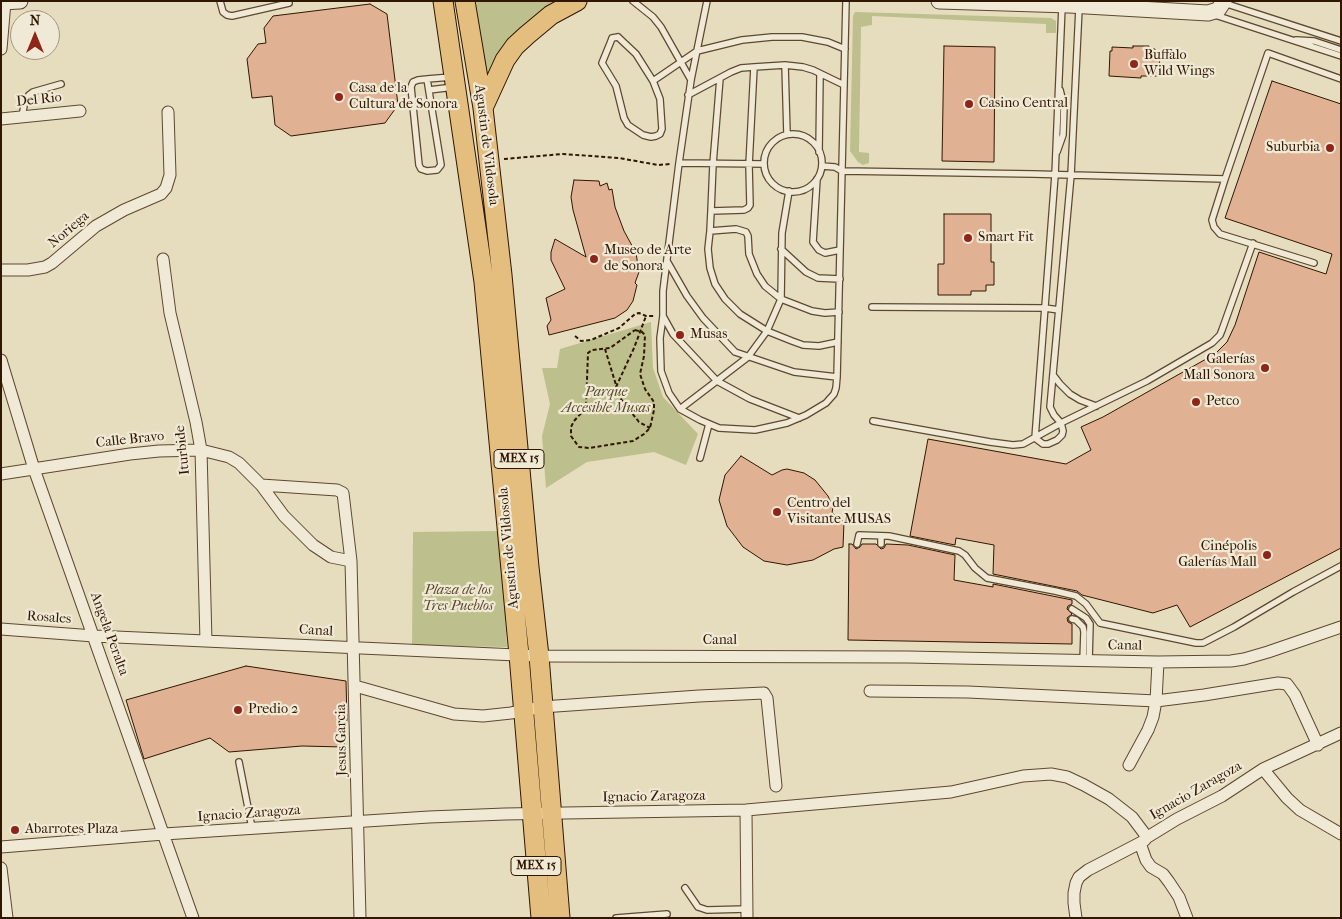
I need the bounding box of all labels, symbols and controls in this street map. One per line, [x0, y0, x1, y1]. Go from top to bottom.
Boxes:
north arrow [10, 10, 60, 60]
text: N [30, 12, 40, 29]
place label: Buffalo Wild Wings [1144, 48, 1215, 80]
marker: Buffalo Wild Wings [1128, 58, 1140, 70]
place label: Casa de la Cultura de Sonora [349, 81, 458, 114]
street label: Agustin de Vildosola [470, 83, 502, 207]
street label: Del Rio [15, 89, 63, 111]
marker: Casa de la Cultura de Sonora [333, 91, 345, 103]
place label: Casino Central [979, 96, 1068, 112]
marker: Casino Central [963, 98, 975, 110]
place label: Suburbia [1266, 140, 1320, 156]
marker: Suburbia [1324, 142, 1336, 154]
street label: Noriega [45, 208, 93, 252]
place label: Smart Fit [978, 230, 1034, 246]
marker: Smart Fit [962, 232, 974, 244]
place label: Museo de Arte de Sonora [604, 243, 691, 276]
marker: Museo de Arte de Sonora [588, 253, 600, 265]
place label: Musas [690, 327, 727, 343]
marker: Musas [674, 329, 686, 341]
place label: Galerías Mall Sonora [1183, 352, 1255, 384]
marker: Galerías Mall Sonora [1259, 362, 1271, 374]
park label: Parque Accesible Musas [562, 385, 650, 418]
place label: Petco [1206, 394, 1239, 410]
marker: Petco [1190, 396, 1202, 408]
street label: Iturbide [172, 424, 194, 476]
street label: Calle Bravo [95, 428, 165, 452]
road number: MEX 15 [494, 449, 544, 468]
street label: Agustin de Vildosola [495, 487, 523, 609]
place label: Centro del Visitante MUSAS [787, 496, 891, 528]
marker: Centro del Visitante MUSAS [771, 506, 783, 518]
place label: Cinépolis Galerías Mall [1178, 539, 1257, 572]
marker: Cinépolis Galerías Mall [1261, 549, 1273, 561]
park label: Plaza de los Tres Pueblos [423, 583, 493, 616]
street label: Angela Peralta [86, 590, 132, 678]
street label: Rosales [26, 608, 72, 628]
street label: Canal [298, 622, 334, 640]
street label: Canal [703, 633, 737, 649]
street label: Canal [1108, 637, 1142, 655]
place label: Predio 2 [248, 702, 298, 718]
marker: Predio 2 [232, 704, 244, 716]
street label: Jesus Garcia [333, 704, 351, 776]
street label: Ignacio Zaragoza [1147, 758, 1245, 824]
street label: Ignacio Zaragoza [602, 788, 706, 806]
street label: Ignacio Zaragoza [197, 802, 301, 826]
place label: Abarrotes Plaza [25, 822, 118, 838]
marker: Abarrotes Plaza [9, 824, 21, 836]
road number: MEX 15 [511, 856, 561, 876]

